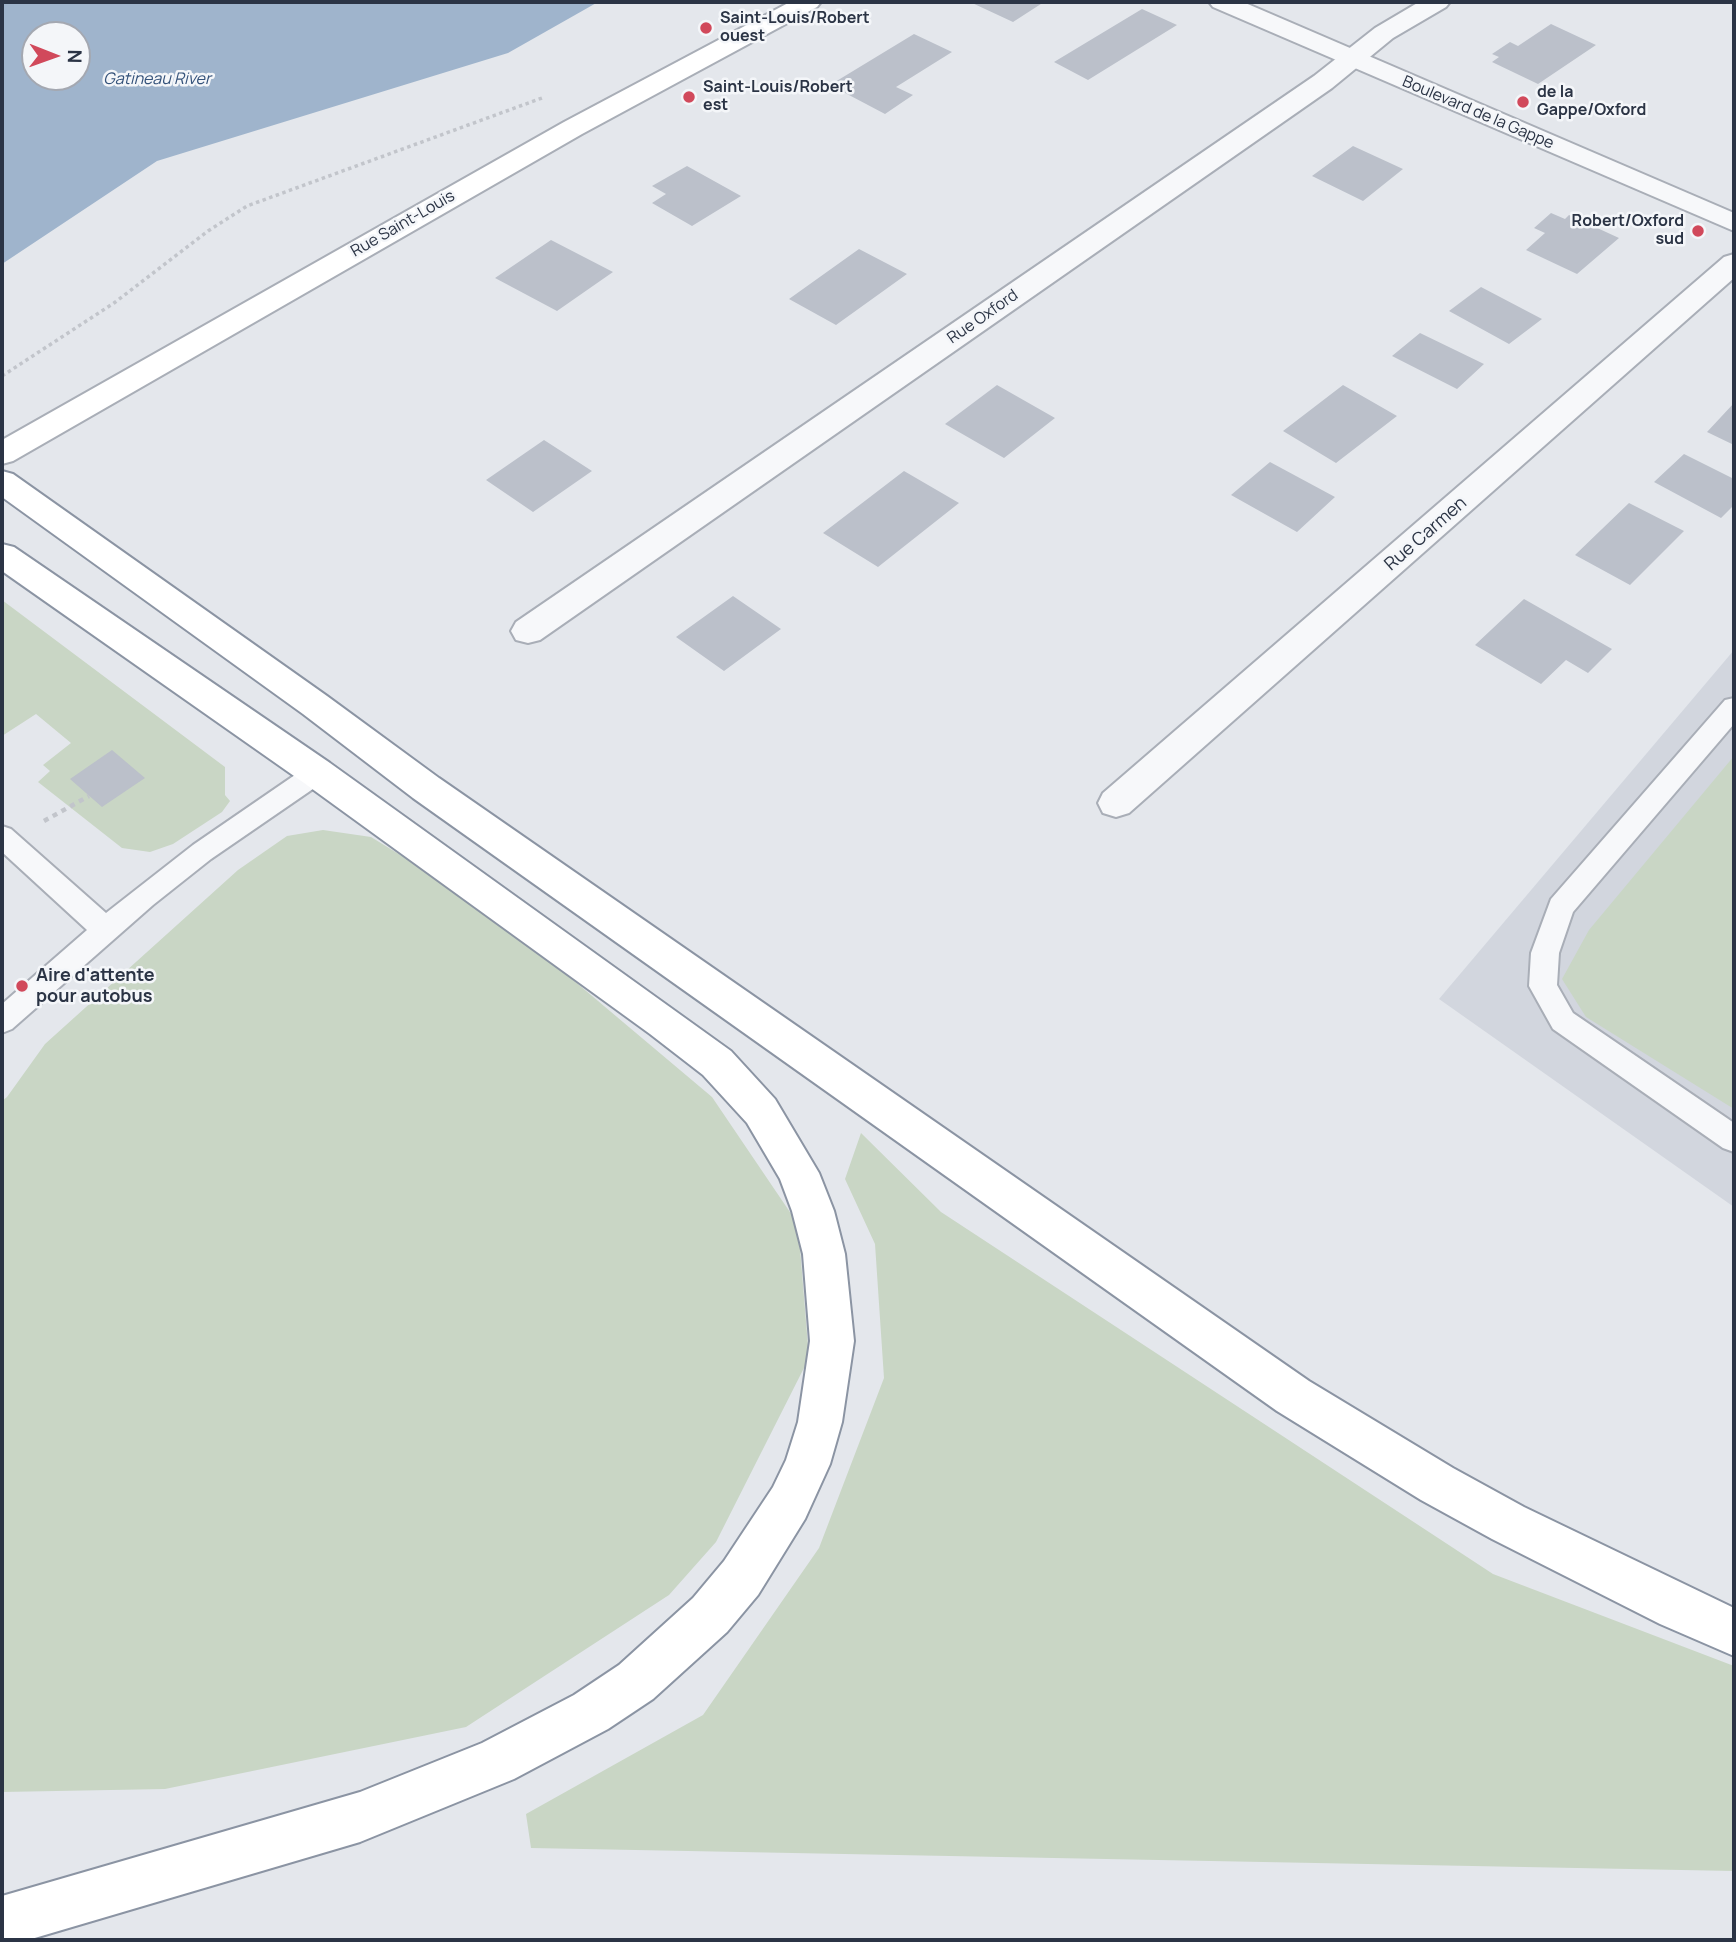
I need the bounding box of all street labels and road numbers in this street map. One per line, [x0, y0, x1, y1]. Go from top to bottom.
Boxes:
street label: Boulevard de la Gappe [1399, 72, 1557, 154]
street label: Rue Saint-Louis [348, 187, 458, 261]
street label: Rue Oxford [944, 286, 1022, 348]
street label: Rue Carmen [1381, 492, 1471, 576]

